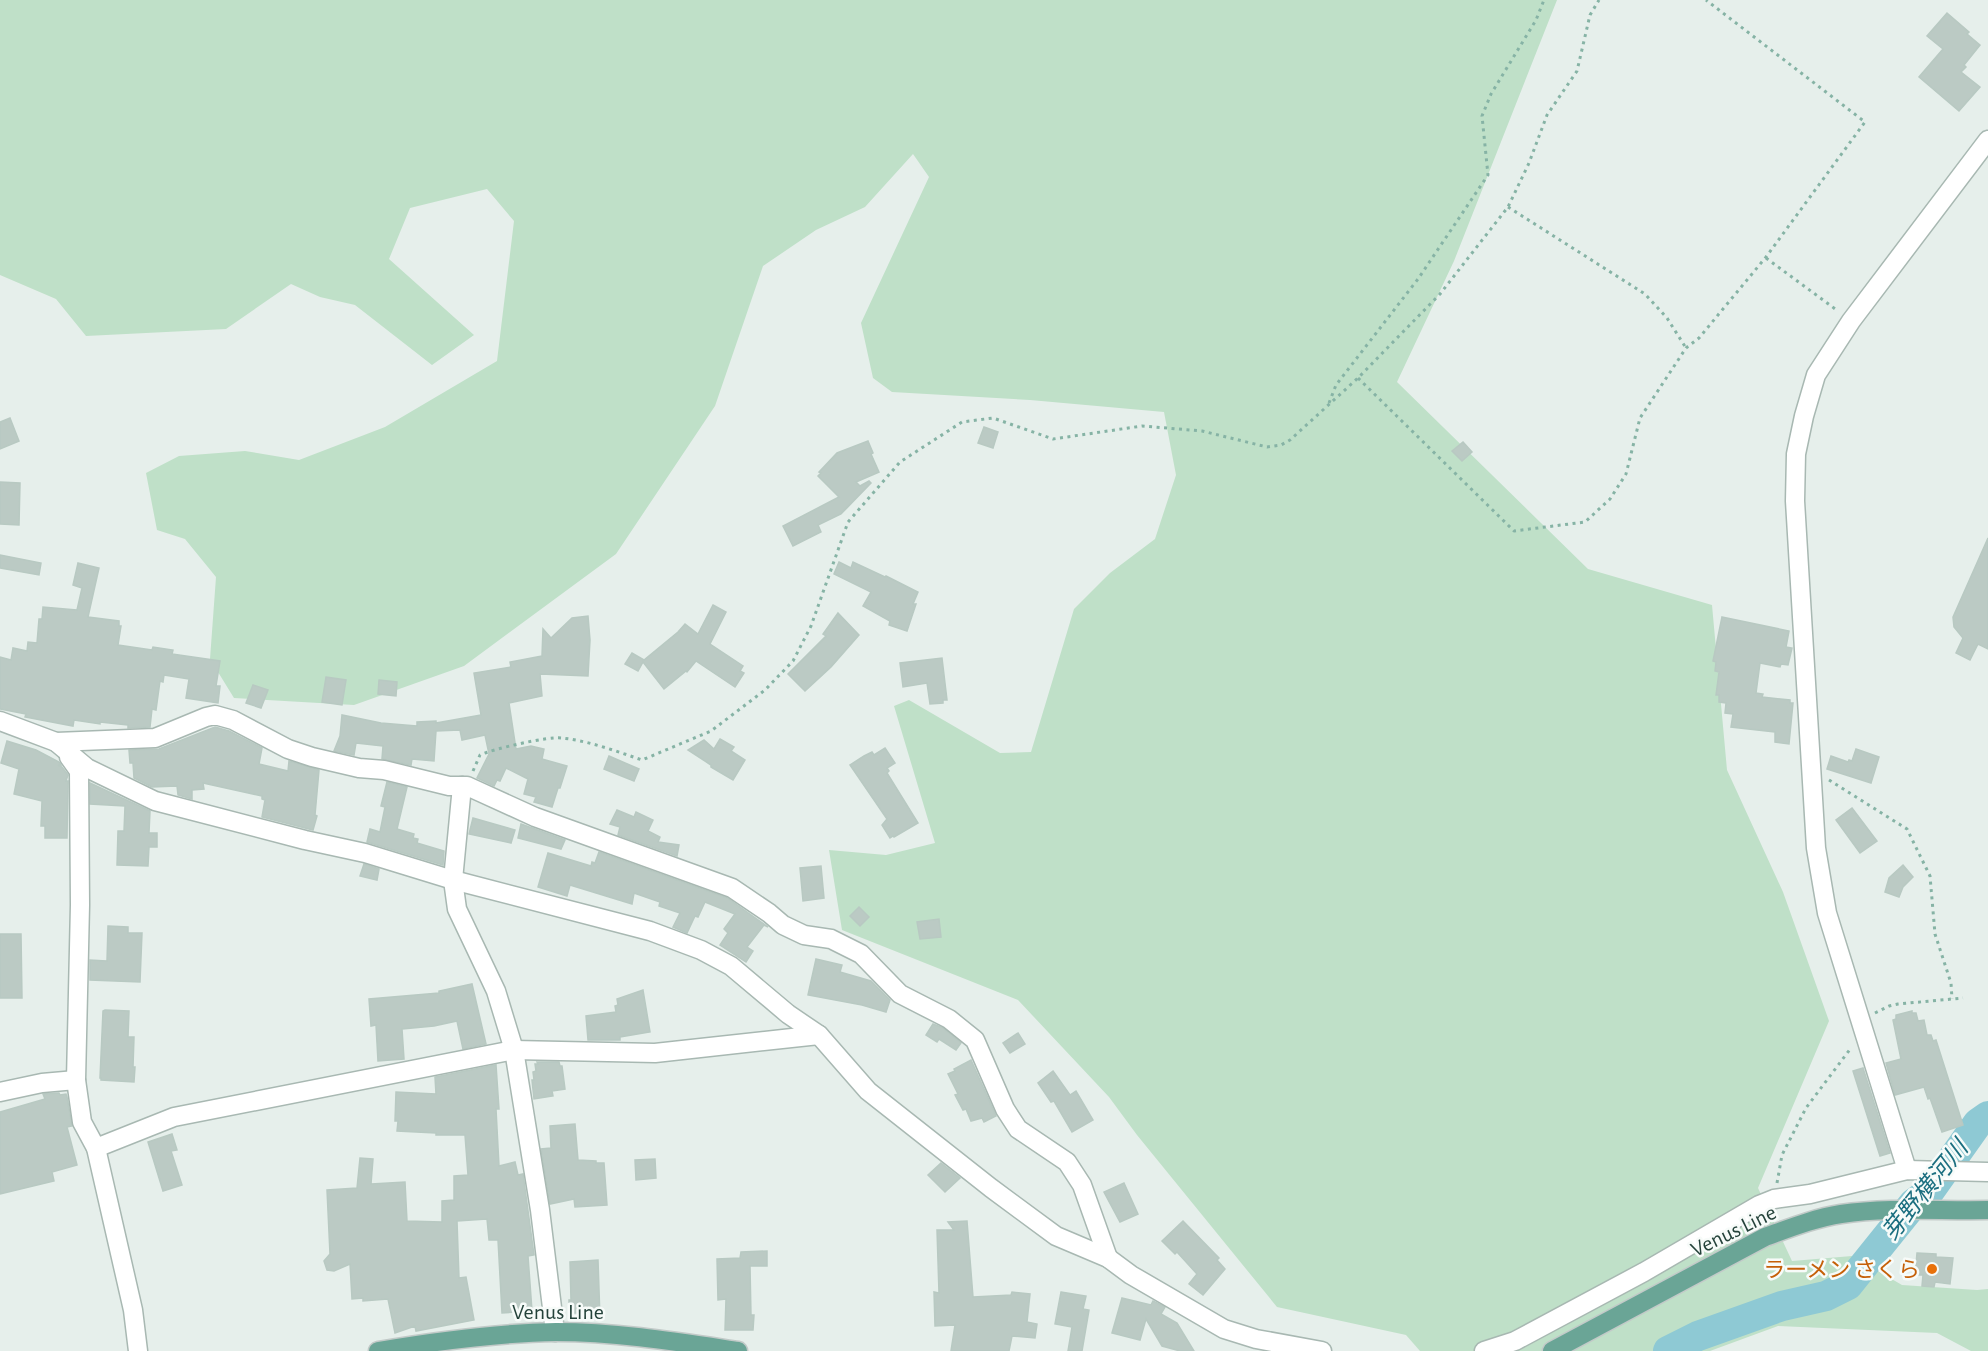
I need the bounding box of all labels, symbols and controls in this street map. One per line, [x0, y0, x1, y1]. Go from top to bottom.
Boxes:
water label: 芽野横河川 [1877, 1133, 1975, 1245]
street label: Venus Line [1687, 1201, 1780, 1261]
place label: ラーメン さくら [1763, 1259, 1920, 1281]
marker: ラーメン さくら [1925, 1262, 1939, 1276]
street label: Venus Line [512, 1301, 604, 1323]

